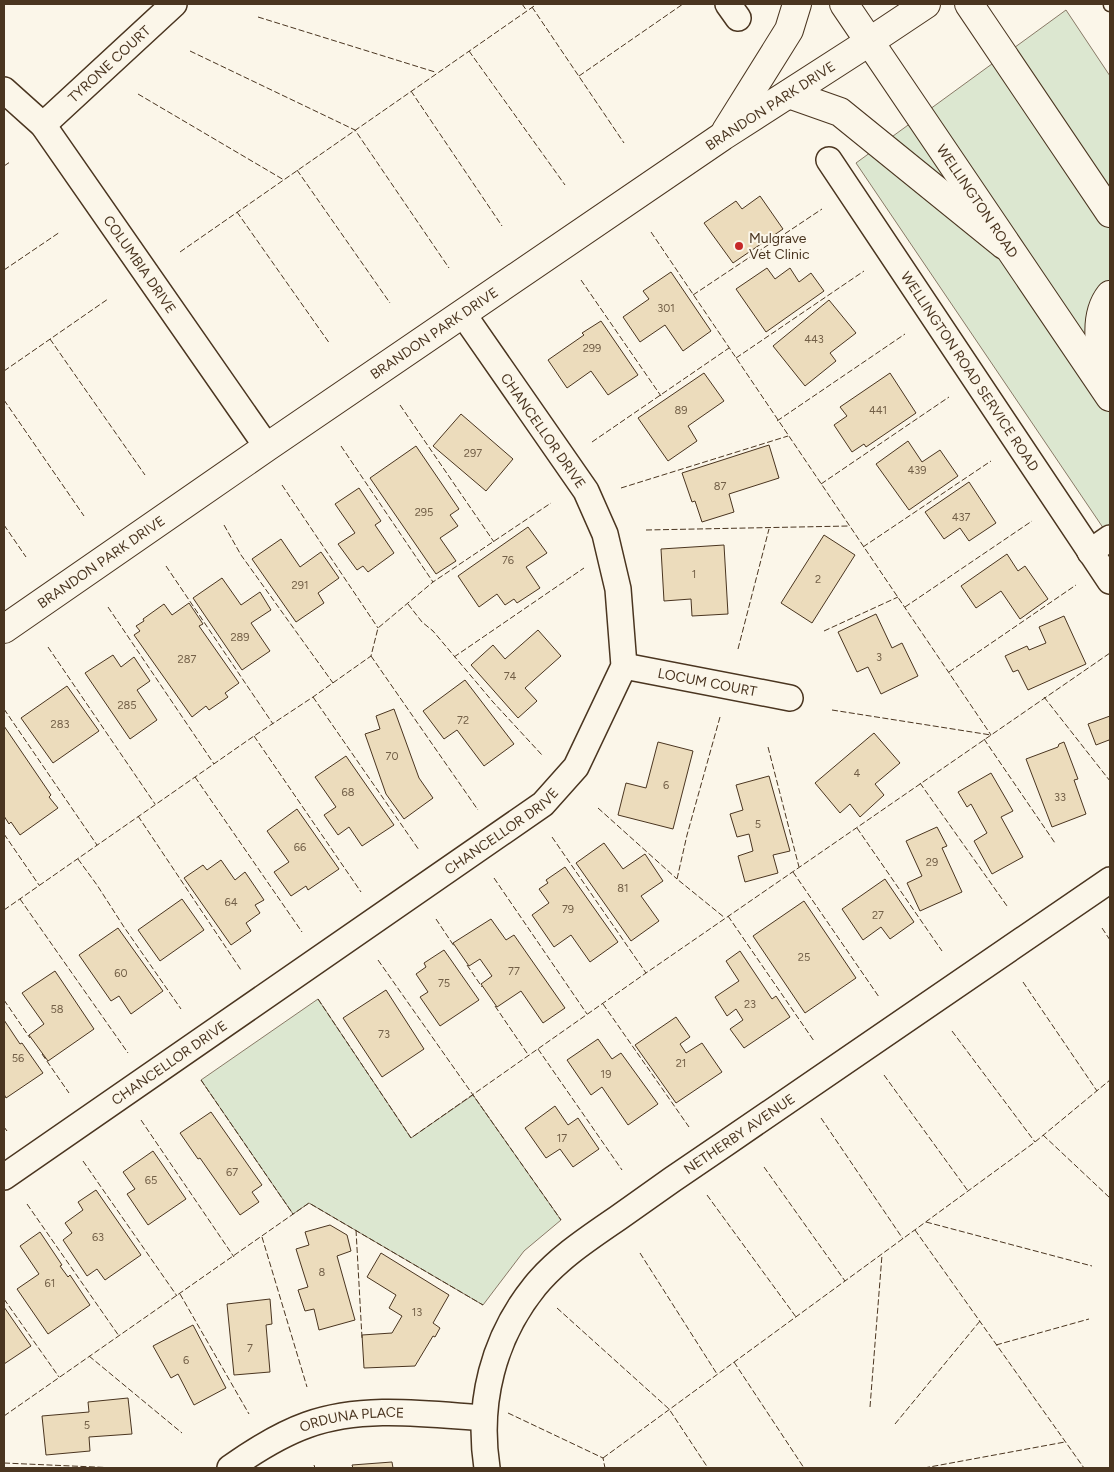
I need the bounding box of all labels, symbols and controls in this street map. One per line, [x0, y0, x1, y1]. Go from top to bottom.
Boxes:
street label: TYRONE COURT [64, 22, 154, 106]
street label: BRANDON PARK DRIVE [702, 58, 838, 154]
street label: WELLINGTON ROAD [933, 141, 1022, 261]
street label: COLUMBIA DRIVE [100, 212, 180, 317]
place label: Mulgrave Vet Clinic [749, 230, 810, 263]
marker: Mulgrave Vet Clinic [733, 240, 745, 252]
street label: WELLINGTON ROAD SERVICE ROAD [897, 268, 1043, 474]
street label: BRANDON PARK DRIVE [367, 283, 501, 383]
house number: 301 [657, 302, 675, 315]
house number: 443 [804, 333, 824, 346]
house number: 299 [583, 342, 601, 355]
street label: CHANCELLOR DRIVE [497, 370, 589, 492]
house number: 89 [675, 404, 687, 417]
house number: 441 [869, 404, 887, 417]
house number: 297 [464, 447, 482, 460]
house number: 439 [907, 464, 927, 477]
house number: 87 [714, 480, 726, 493]
house number: 295 [415, 506, 433, 519]
house number: 437 [952, 511, 970, 524]
street label: BRANDON PARK DRIVE [34, 512, 168, 612]
house number: 76 [502, 554, 514, 567]
house number: 1 [692, 568, 696, 581]
house number: 2 [815, 573, 821, 586]
house number: 291 [292, 579, 308, 592]
house number: 289 [230, 631, 250, 644]
house number: 3 [876, 651, 882, 664]
house number: 287 [178, 653, 196, 666]
street label: LOCUM COURT [656, 664, 759, 700]
house number: 74 [504, 670, 517, 683]
house number: 285 [117, 699, 137, 712]
house number: 72 [457, 714, 469, 727]
house number: 283 [51, 718, 69, 731]
house number: 70 [386, 750, 398, 763]
house number: 4 [854, 767, 861, 780]
house number: 6 [663, 779, 669, 792]
street label: CHANCELLOR DRIVE [441, 784, 562, 878]
house number: 68 [342, 786, 355, 799]
house number: 33 [1054, 791, 1066, 804]
house number: 5 [755, 818, 761, 831]
house number: 66 [294, 841, 306, 854]
house number: 29 [926, 856, 938, 869]
house number: 81 [617, 882, 629, 895]
house number: 64 [224, 896, 238, 909]
house number: 79 [562, 903, 574, 916]
house number: 27 [872, 909, 884, 922]
house number: 25 [798, 951, 810, 964]
house number: 77 [508, 965, 520, 978]
house number: 60 [114, 967, 128, 980]
house number: 75 [438, 977, 450, 990]
house number: 23 [744, 998, 756, 1011]
house number: 58 [50, 1003, 64, 1016]
street label: CHANCELLOR DRIVE [108, 1017, 230, 1109]
house number: 73 [378, 1028, 390, 1041]
house number: 56 [12, 1052, 24, 1065]
house number: 21 [676, 1057, 686, 1070]
house number: 19 [601, 1068, 611, 1081]
street label: NETHERBY AVENUE [680, 1090, 798, 1178]
house number: 17 [557, 1132, 567, 1145]
house number: 67 [226, 1166, 238, 1179]
house number: 65 [145, 1174, 157, 1187]
house number: 63 [92, 1231, 104, 1244]
house number: 8 [319, 1266, 326, 1279]
house number: 61 [45, 1277, 55, 1290]
house number: 13 [412, 1306, 422, 1319]
house number: 7 [247, 1342, 253, 1355]
house number: 6 [183, 1354, 189, 1367]
street label: ORDUNA PLACE [297, 1404, 404, 1436]
house number: 5 [84, 1419, 90, 1432]

